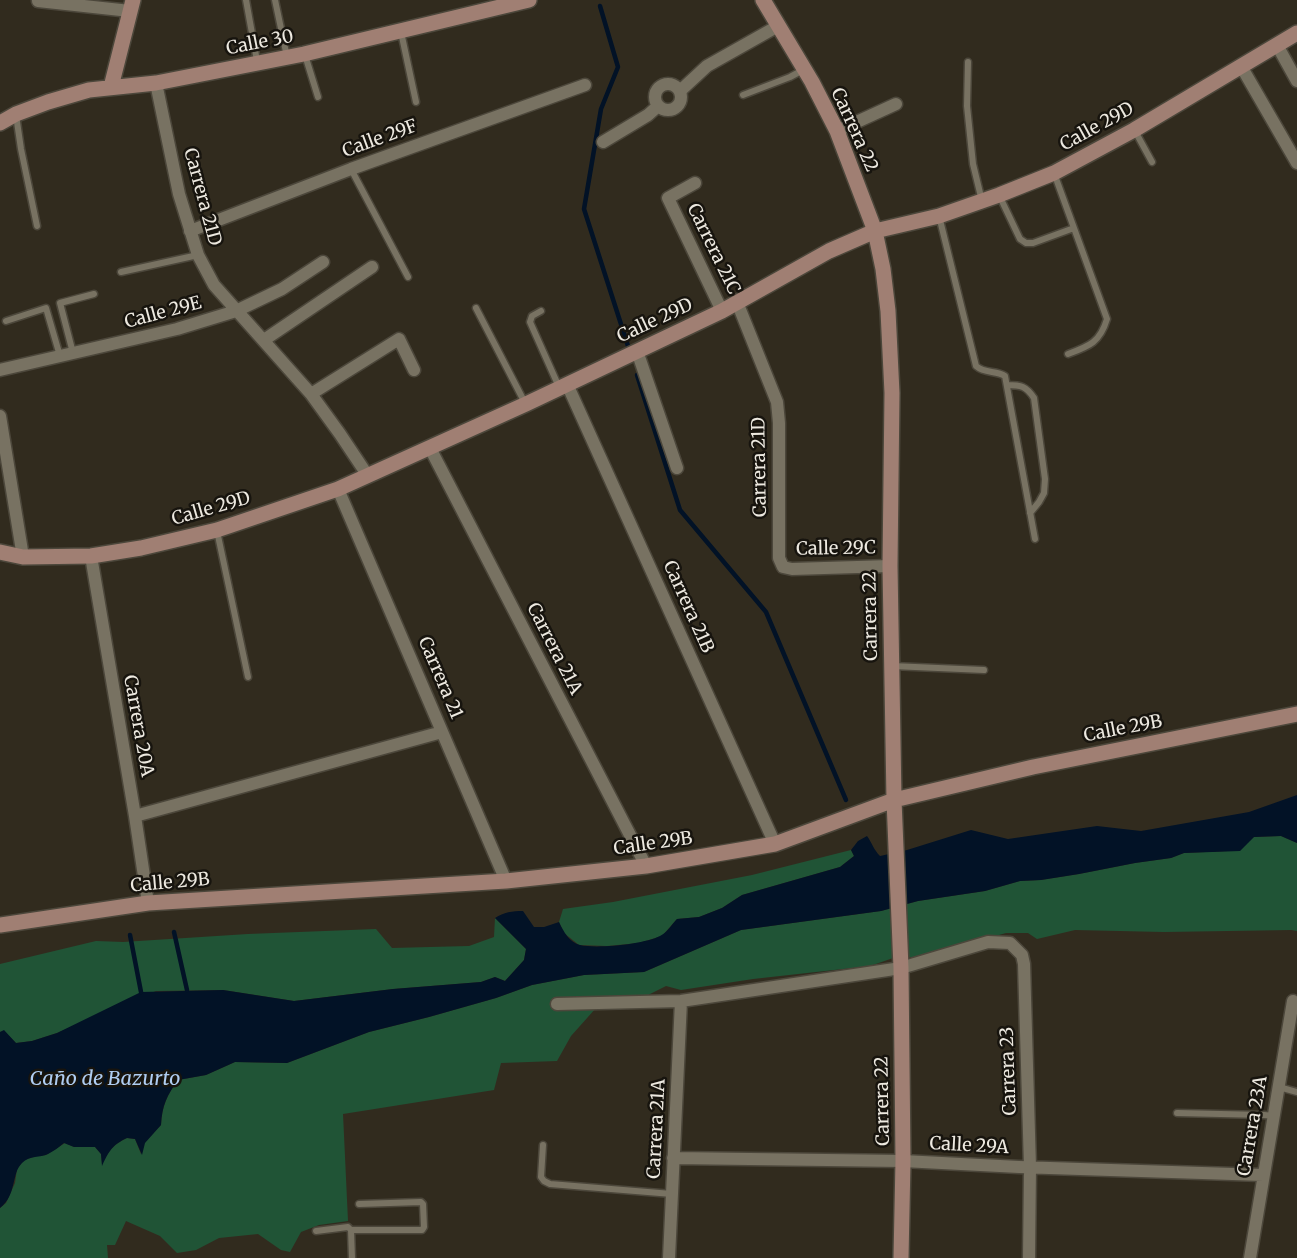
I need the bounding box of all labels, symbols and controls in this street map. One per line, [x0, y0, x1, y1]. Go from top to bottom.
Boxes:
street label: Calle 30 [224, 26, 296, 60]
street label: Carrera 22 [826, 85, 882, 175]
street label: Calle 29D [1057, 98, 1137, 156]
street label: Calle 29F [340, 115, 420, 163]
street label: Carrera 21D [179, 146, 225, 248]
street label: Carrera 21C [682, 200, 744, 298]
street label: Calle 29E [122, 292, 204, 334]
street label: Calle 29D [614, 294, 696, 348]
street label: Carrera 21D [748, 417, 772, 517]
street label: Calle 29D [169, 488, 253, 530]
street label: Calle 29C [796, 538, 876, 560]
street label: Carrera 21B [658, 558, 718, 656]
street label: Carrera 22 [859, 571, 883, 661]
street label: Carrera 21A [522, 600, 586, 698]
street label: Carrera 21 [413, 634, 467, 722]
street label: Carrera 20A [118, 674, 158, 778]
street label: Calle 29B [1082, 711, 1164, 747]
street label: Calle 29B [612, 828, 694, 860]
street label: Calle 29B [130, 869, 210, 897]
street label: Carrera 23 [997, 1026, 1021, 1116]
street label: Carrera 22 [871, 1056, 895, 1146]
water label: Caño de Bazurto [30, 1067, 180, 1091]
street label: Carrera 23A [1234, 1074, 1272, 1178]
street label: Carrera 21A [644, 1079, 670, 1179]
street label: Calle 29A [929, 1133, 1009, 1159]

